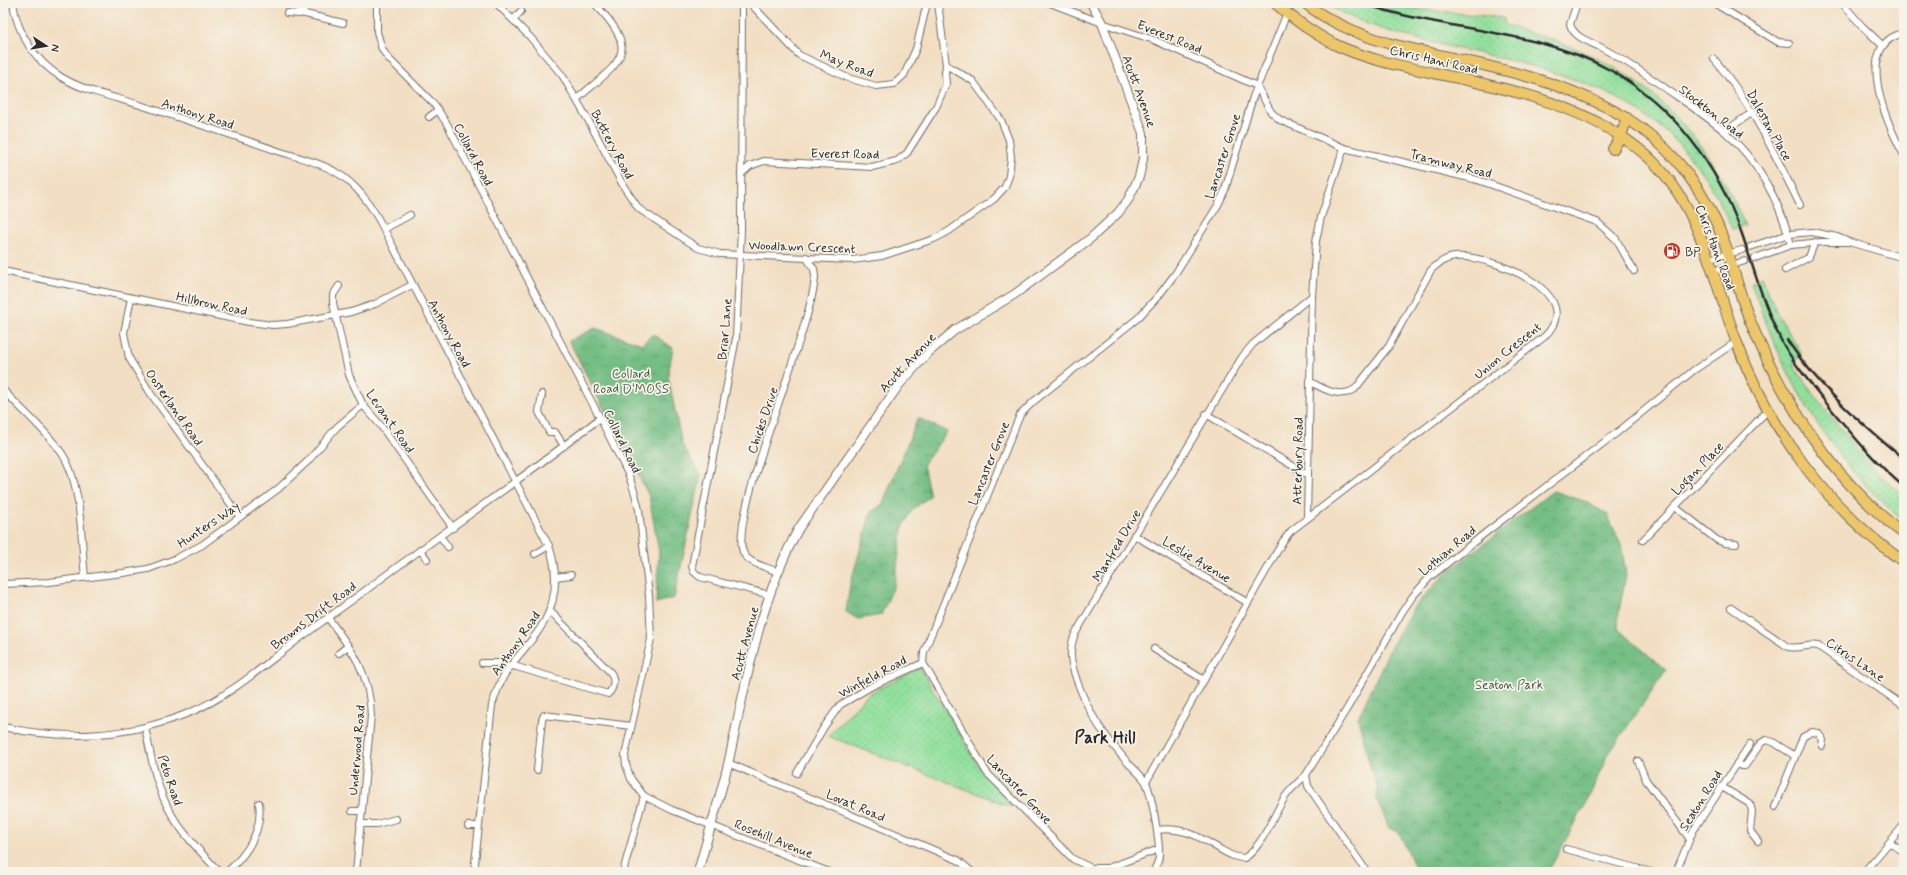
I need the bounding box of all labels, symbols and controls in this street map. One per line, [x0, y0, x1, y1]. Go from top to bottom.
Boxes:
street label: Everest Road [1134, 17, 1204, 58]
north arrow [26, 26, 66, 66]
street label: Chris Hani Road [1388, 42, 1480, 79]
text: N [47, 43, 62, 53]
street label: May Road [817, 46, 876, 82]
street label: Acutt Avenue [1118, 53, 1160, 130]
street label: Stockton Road [1675, 81, 1747, 143]
street label: Dalestan Place [1742, 87, 1795, 165]
street label: Anthony Road [159, 95, 236, 134]
street label: Buttery Road [586, 107, 637, 182]
street label: Lancaster Grove [1202, 112, 1245, 201]
street label: Collard Road [449, 120, 496, 189]
street label: Everest Road [810, 145, 879, 164]
street label: Tramway Road [1408, 146, 1494, 183]
street label: Chris Hani Road [1690, 202, 1739, 293]
street label: Woodlawn Crescent [748, 237, 856, 258]
fuel station icon: BP [1662, 241, 1682, 261]
place label: BP [1685, 244, 1701, 261]
street label: Hillbrow Road [174, 289, 249, 320]
street label: Anthony Road [424, 297, 474, 371]
street label: Briar Lane [714, 298, 737, 361]
street label: Union Crescent [1471, 319, 1545, 384]
street label: Acutt Avenue [876, 329, 940, 397]
street label: Oosterland Road [141, 366, 207, 450]
park label: Collard Road D'MOSS [593, 366, 670, 398]
street label: Chicks Drive [744, 385, 783, 456]
street label: Levant Road [362, 387, 418, 457]
street label: Collard Road [599, 407, 644, 476]
street label: Atterbury Road [1289, 417, 1308, 505]
street label: Lancaster Grove [965, 419, 1014, 508]
street label: Logan Place [1668, 439, 1729, 501]
street label: Hunters Way [174, 498, 243, 552]
street label: Manfred Drive [1089, 506, 1146, 585]
street label: Lothian Road [1416, 522, 1480, 580]
street label: Leslie Avenue [1159, 533, 1234, 587]
street label: Browns Drift Road [268, 578, 360, 654]
street label: Acutt Avenue [727, 605, 763, 682]
street label: Anthony Road [488, 608, 545, 679]
street label: Citrus Lane [1822, 634, 1888, 686]
street label: Winfield Road [836, 652, 910, 702]
park label: Seaton Park [1475, 677, 1544, 694]
street label: Underwood Road [345, 704, 370, 796]
district label: Park Hill [1075, 727, 1136, 749]
street label: Lancaster Grove [982, 752, 1055, 828]
street label: Peto Road [153, 753, 186, 808]
street label: Seaton Road [1676, 767, 1727, 834]
street label: Lovat Road [823, 786, 888, 826]
street label: Rosehill Avenue [732, 816, 815, 863]

